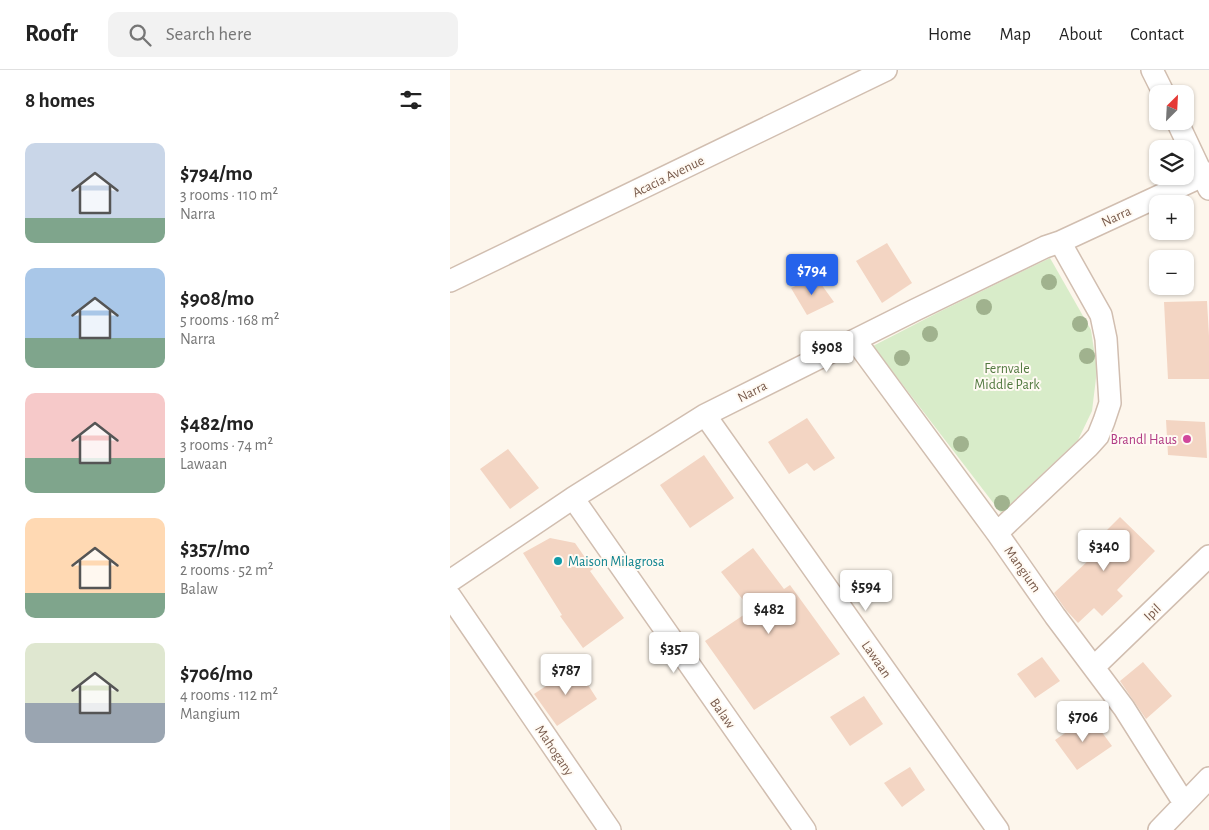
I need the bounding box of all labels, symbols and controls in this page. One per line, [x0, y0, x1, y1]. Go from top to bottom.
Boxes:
search box [108, 12, 458, 57]
icon: search [126, 21, 154, 49]
text: Roofr [25, 22, 78, 46]
text: Search here [166, 25, 252, 44]
text: Home [928, 26, 971, 44]
text: Map [999, 26, 1031, 44]
text: About [1059, 26, 1102, 44]
text: Contact [1130, 26, 1184, 44]
north arrow [1149, 85, 1194, 130]
map controls [1149, 85, 1194, 295]
icon: filters [397, 86, 425, 114]
text: 8 homes [25, 90, 95, 111]
button: layers [1149, 140, 1194, 185]
street label: Acacia Avenue [630, 154, 707, 200]
icon: home [65, 163, 125, 223]
text: $794/mo [180, 163, 253, 184]
text: 3 rooms · 110 m² [180, 187, 278, 203]
button: + [1149, 195, 1194, 240]
street label: Narra [1099, 204, 1134, 230]
text: Narra [180, 206, 215, 222]
button: − [1149, 250, 1194, 295]
pin: $794 [782, 254, 842, 296]
text: $794 [797, 262, 827, 278]
icon: home [65, 288, 125, 348]
text: $908/mo [180, 288, 254, 309]
text: 5 rooms · 168 m² [180, 312, 279, 328]
pin: $908 [797, 330, 857, 373]
text: Narra [180, 331, 215, 347]
text: $908 [811, 339, 843, 355]
park label: Fernvale Middle Park [974, 362, 1040, 392]
street label: Narra [735, 378, 770, 405]
icon: home [65, 413, 125, 473]
text: $482/mo [180, 413, 254, 434]
place label: Brandl Haus [1111, 433, 1177, 447]
marker: Brandl Haus [1181, 433, 1193, 445]
text: 3 rooms · 74 m² [180, 437, 273, 453]
text: Lawaan [180, 456, 227, 472]
pin: $340 [1074, 530, 1134, 572]
icon: home [65, 538, 125, 598]
text: $357/mo [180, 538, 250, 559]
text: $340 [1089, 538, 1119, 554]
street label: Mangium [1001, 544, 1043, 595]
marker: Maison Milagrosa [552, 555, 564, 567]
place label: Maison Milagrosa [568, 555, 665, 569]
text: 2 rooms · 52 m² [180, 562, 273, 578]
pin: $594 [836, 570, 896, 612]
text: $594 [851, 578, 881, 594]
text: Balaw [180, 581, 218, 597]
pin: $482 [739, 592, 799, 635]
text: $482 [754, 601, 784, 617]
street label: Ipil [1141, 602, 1164, 624]
pin: $357 [644, 632, 704, 674]
street label: Lawaan [859, 639, 894, 681]
text: $357 [660, 640, 688, 656]
pin: $787 [536, 654, 596, 696]
text: $787 [552, 662, 580, 678]
icon: home [65, 663, 125, 723]
text: $706/mo [180, 663, 253, 684]
text: 4 rooms · 112 m² [180, 687, 278, 703]
street label: Balaw [707, 696, 738, 732]
pin: $706 [1053, 700, 1113, 743]
text: Mangium [180, 706, 240, 722]
text: $706 [1068, 709, 1098, 725]
street label: Mahogany [532, 723, 576, 778]

